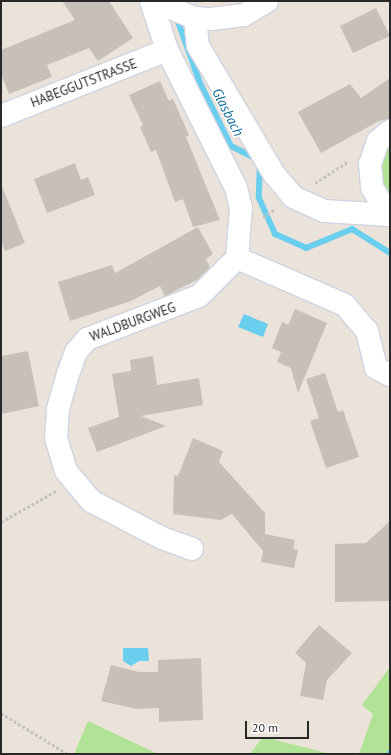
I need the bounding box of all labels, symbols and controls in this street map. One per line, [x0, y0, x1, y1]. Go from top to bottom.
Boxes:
street label: HABEGGUTSTRASSE [29, 57, 139, 111]
water label: Glasbach [209, 85, 247, 139]
street label: WALDBURGWEG [88, 300, 178, 346]
scale bar [247, 713, 311, 739]
text: 20 m [252, 720, 278, 735]

